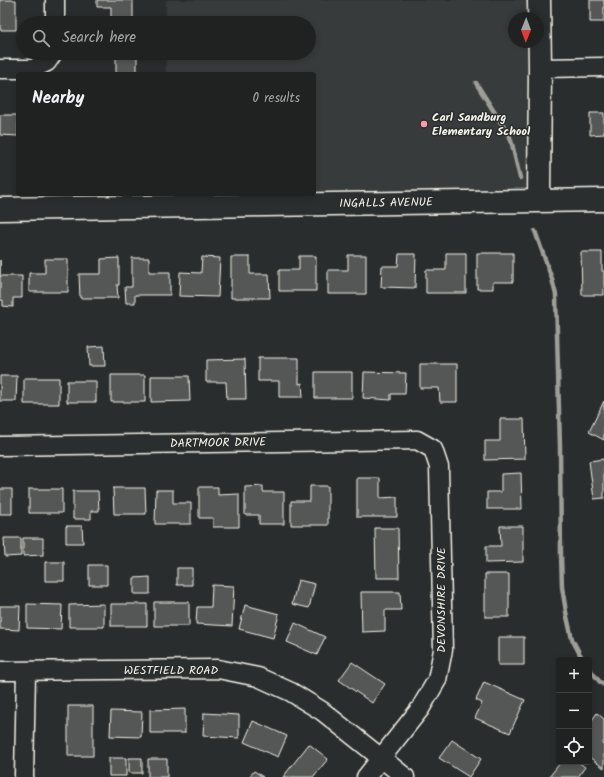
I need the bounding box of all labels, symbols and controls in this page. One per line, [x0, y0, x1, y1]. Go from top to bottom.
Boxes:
north arrow [508, 12, 544, 48]
search box [16, 16, 316, 60]
text: Search here [62, 26, 136, 50]
icon: search [30, 27, 52, 49]
text: Nearby [32, 85, 84, 112]
text: 0 results [253, 88, 300, 109]
place label: Carl Sandburg Elementary School [432, 108, 531, 141]
marker: Carl Sandburg Elementary School [419, 119, 429, 129]
street label: INGALLS AVENUE [339, 193, 434, 213]
street label: DARTMOOR DRIVE [170, 433, 267, 453]
street label: DEVONSHIRE DRIVE [432, 546, 451, 653]
map controls [556, 657, 592, 765]
button: + [556, 657, 592, 693]
street label: WESTFIELD ROAD [124, 661, 219, 680]
button: − [556, 693, 592, 729]
button: locate [556, 729, 592, 765]

